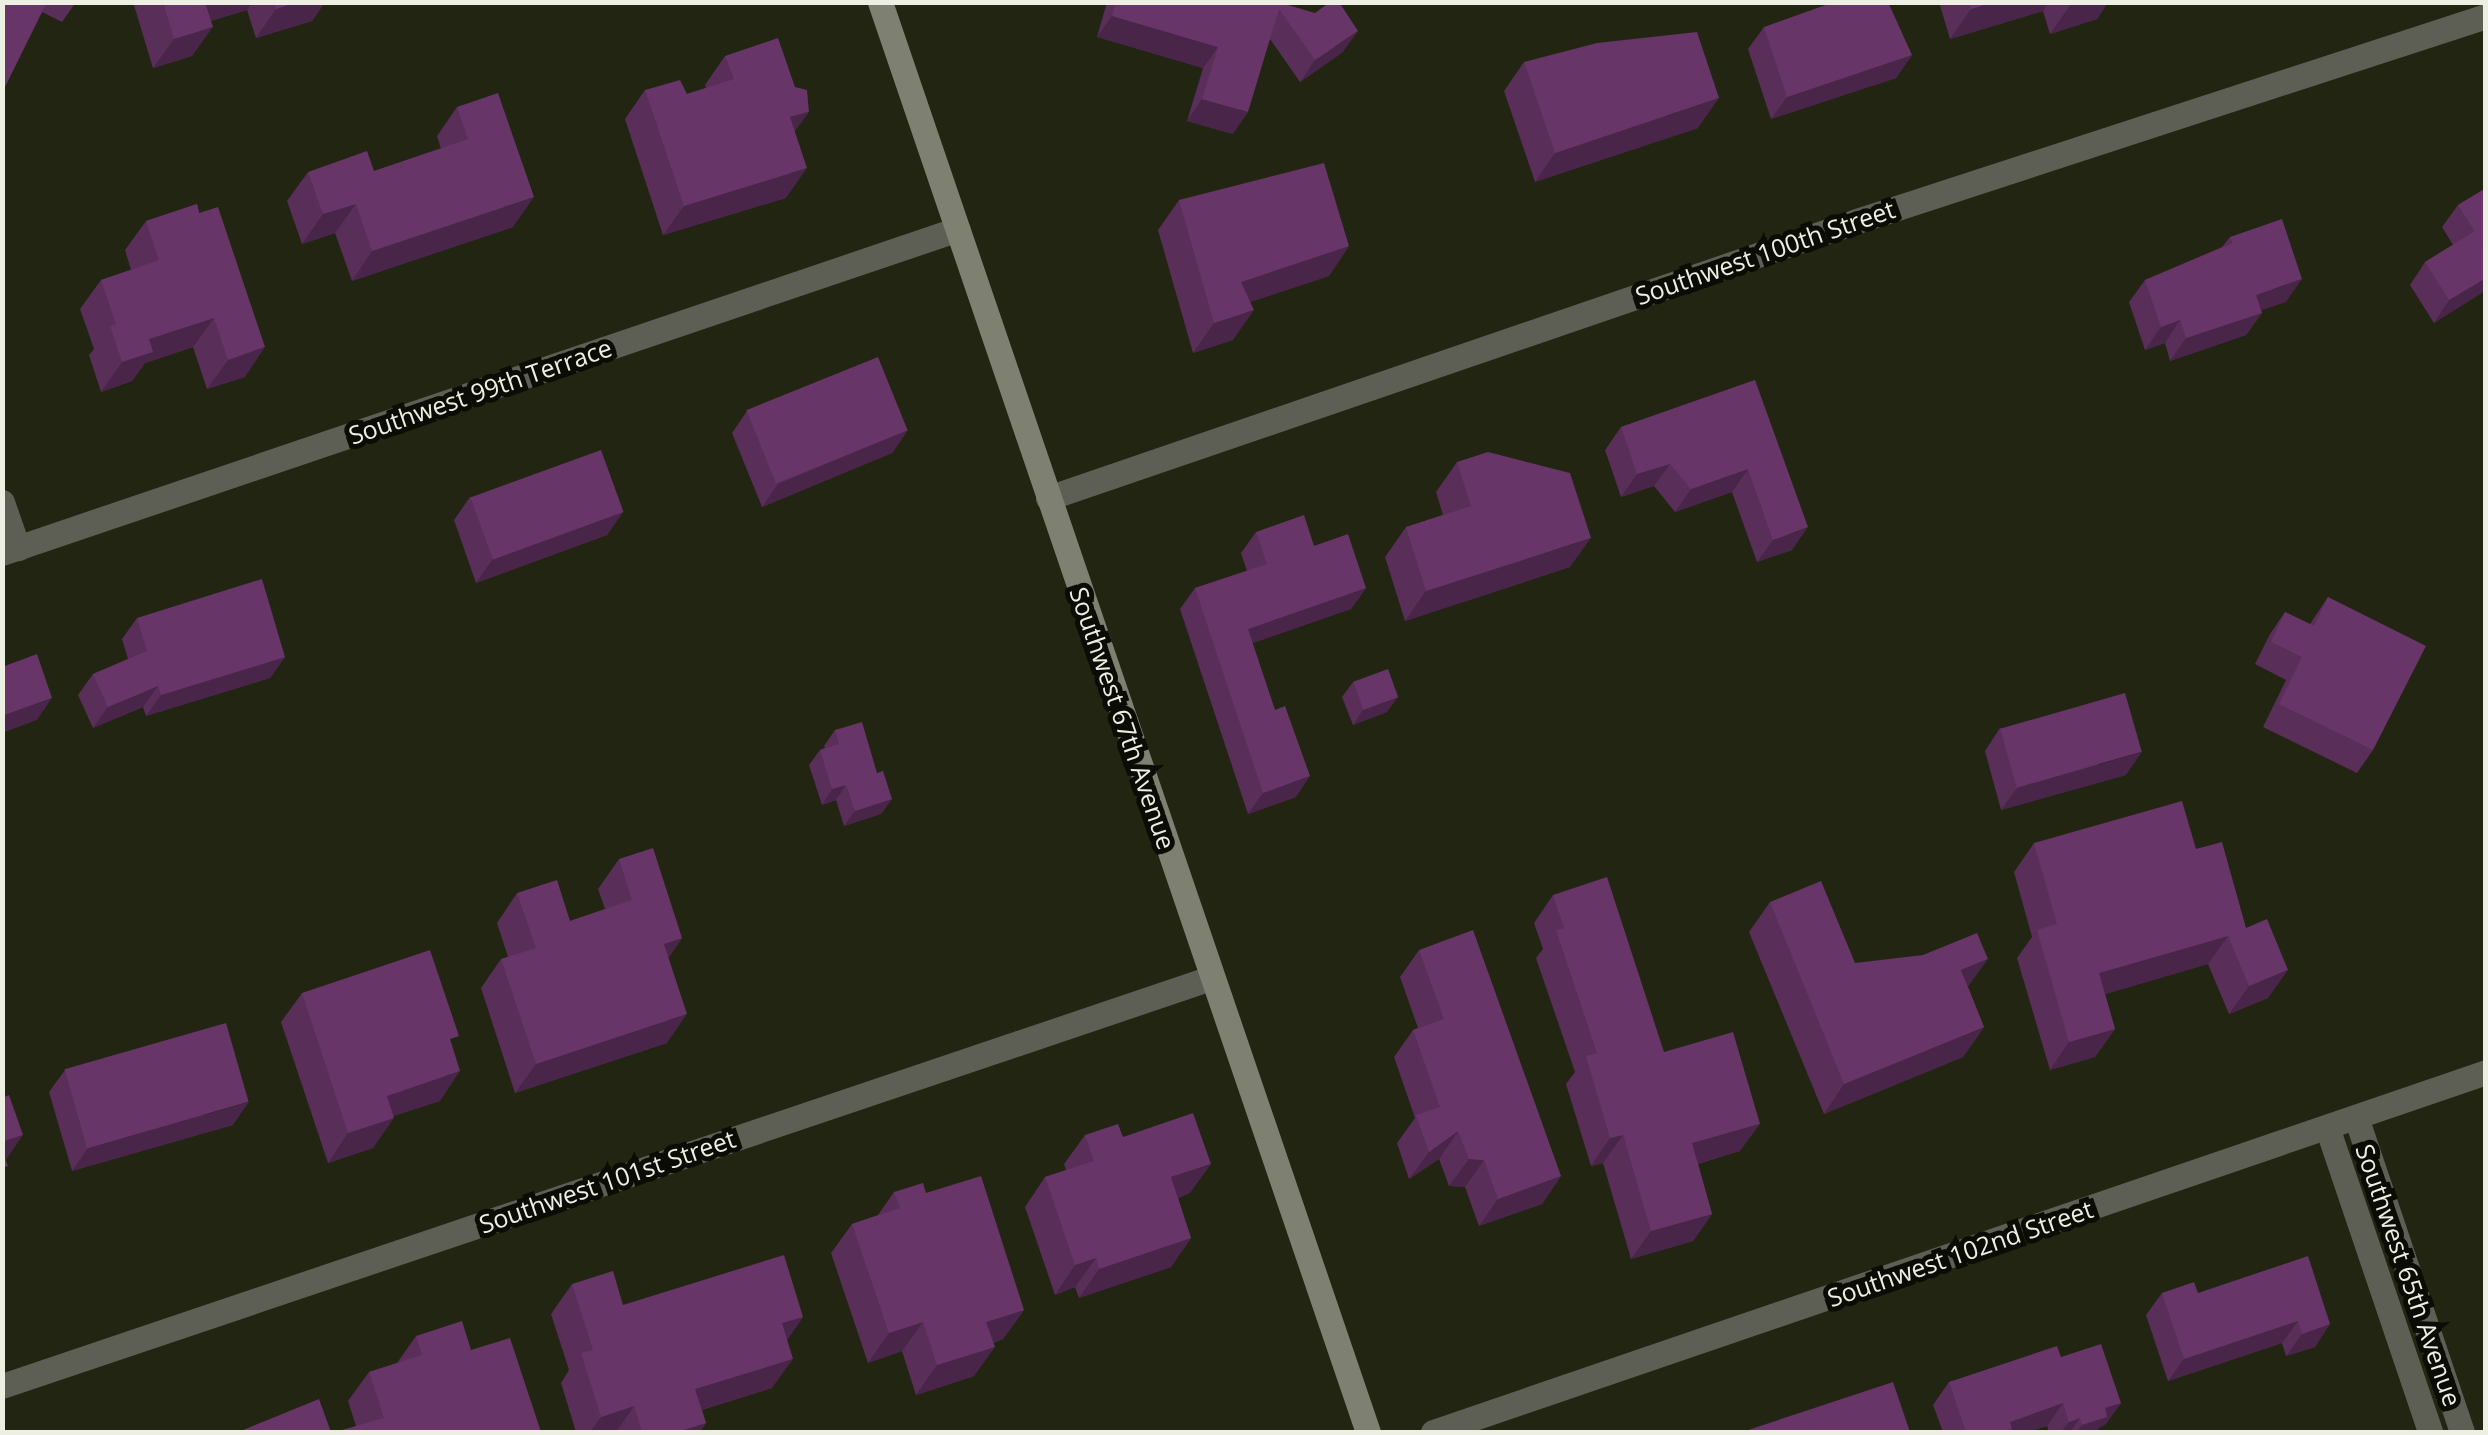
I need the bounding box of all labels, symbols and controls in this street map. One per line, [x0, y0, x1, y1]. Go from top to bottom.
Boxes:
street label: Southwest 100th Street [1631, 193, 1899, 311]
street label: Southwest 99th Terrace [344, 332, 616, 450]
street label: Southwest 67th Avenue [1064, 583, 1182, 853]
street label: Southwest 101st Street [475, 1123, 739, 1239]
street label: Southwest 65th Avenue [2350, 1140, 2468, 1410]
street label: Southwest 102nd Street [1823, 1193, 2097, 1313]

